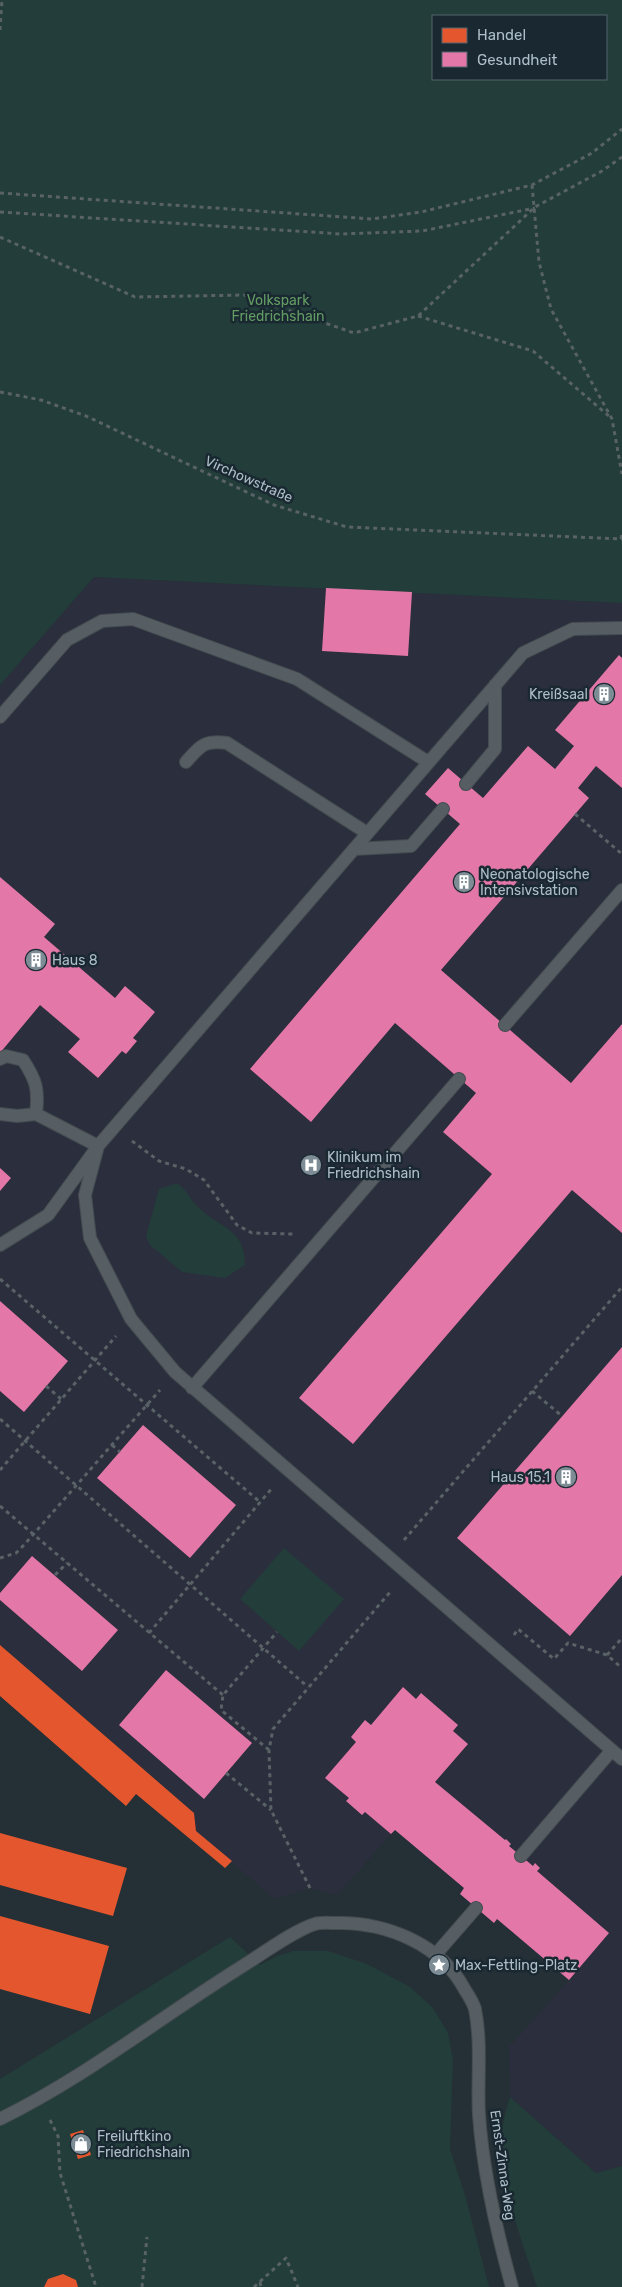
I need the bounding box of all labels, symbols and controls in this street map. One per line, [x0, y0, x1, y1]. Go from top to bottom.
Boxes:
legend [432, 15, 607, 80]
text: Handel [477, 26, 526, 44]
text: Gesundheit [477, 51, 557, 69]
park label: Volkspark Friedrichshain [231, 292, 325, 325]
street label: Virchowstraße [202, 452, 296, 506]
building icon: Kreißsaal [592, 682, 616, 706]
place label: Kreißsaal [529, 686, 588, 703]
place label: Neonatologische Intensivstation [480, 866, 590, 899]
building icon: Neonatologische Intensivstation [452, 870, 476, 894]
building icon: Haus 8 [24, 948, 48, 972]
place label: Haus 8 [52, 952, 98, 969]
place label: Klinikum im Friedrichshain [327, 1149, 420, 1182]
hospital icon: Klinikum im Friedrichshain [299, 1153, 323, 1177]
building icon: Haus 15.1 [554, 1465, 578, 1489]
place label: Haus 15.1 [491, 1469, 550, 1486]
place icon: Max-Fettling-Platz [427, 1953, 451, 1977]
place label: Max-Fettling-Platz [455, 1957, 577, 1974]
street label: Ernst-Zinna-Weg [486, 2109, 519, 2221]
place label: Freiluftkino Friedrichshain [97, 2128, 190, 2161]
shop icon: Freiluftkino Friedrichshain [69, 2132, 93, 2156]

